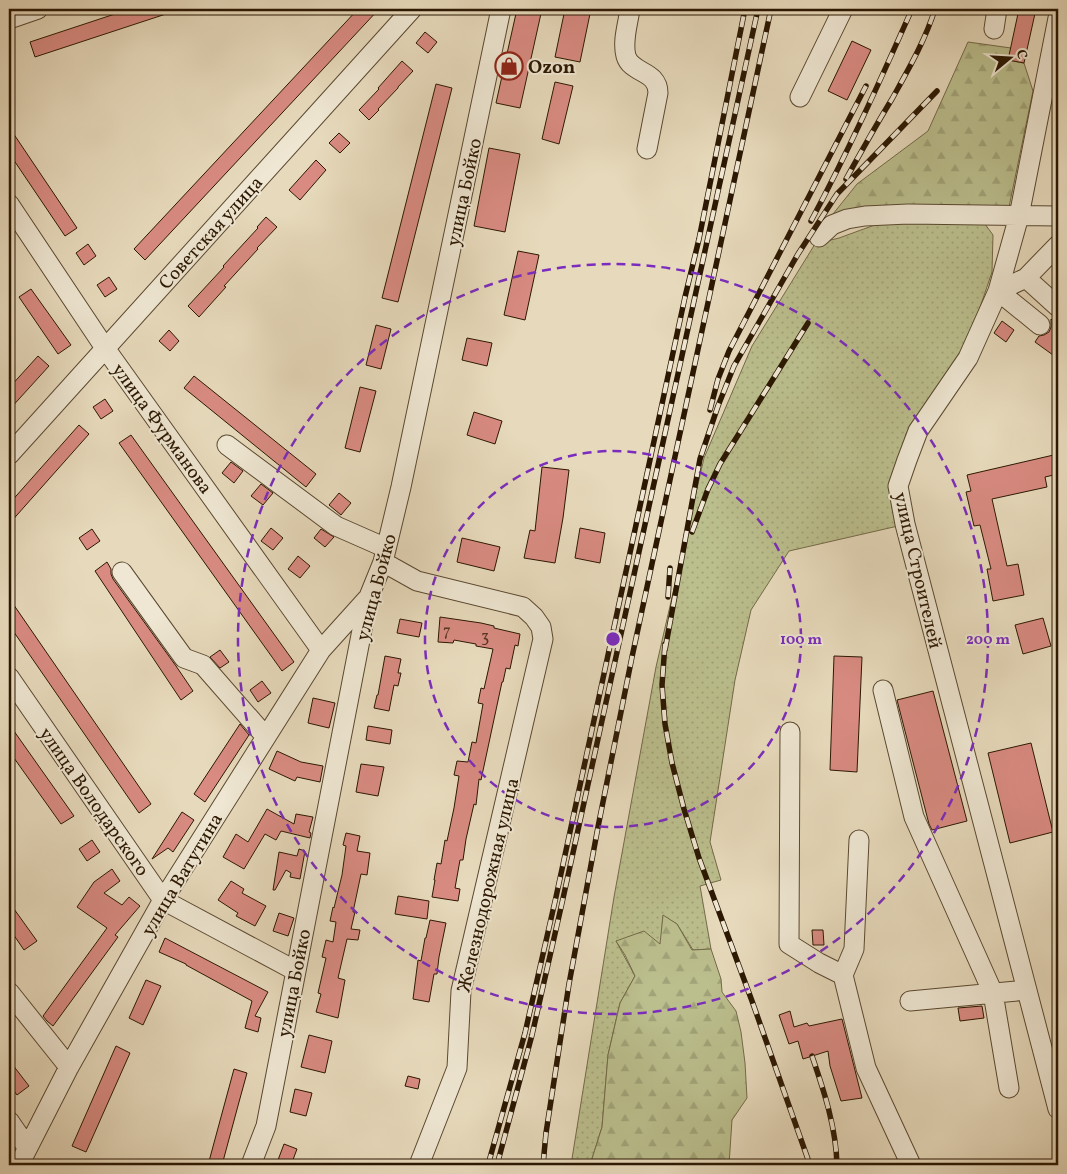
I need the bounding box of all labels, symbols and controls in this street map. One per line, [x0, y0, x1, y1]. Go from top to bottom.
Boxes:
north arrow [984, 32, 1034, 82]
text: С [1011, 47, 1031, 62]
shop icon: Ozon [494, 51, 524, 81]
place label: Ozon [528, 55, 575, 81]
street label: улица Бойко [441, 136, 489, 249]
street label: Советская улица [153, 171, 270, 296]
street label: улица Фурманова [105, 358, 218, 500]
street label: улица Строителей [886, 490, 948, 651]
street label: улица Бойко [350, 531, 404, 644]
house number: 7 [443, 621, 451, 643]
house number: 3 [481, 627, 489, 649]
centre of rings [604, 630, 622, 648]
text: 100 m [780, 630, 823, 651]
text: 200 m [966, 630, 1010, 651]
street label: улица Володарского [32, 722, 155, 882]
street label: Железнодорожная улица [452, 776, 526, 995]
street label: улица Ватутина [136, 809, 230, 941]
street label: улица Бойко [272, 927, 318, 1040]

